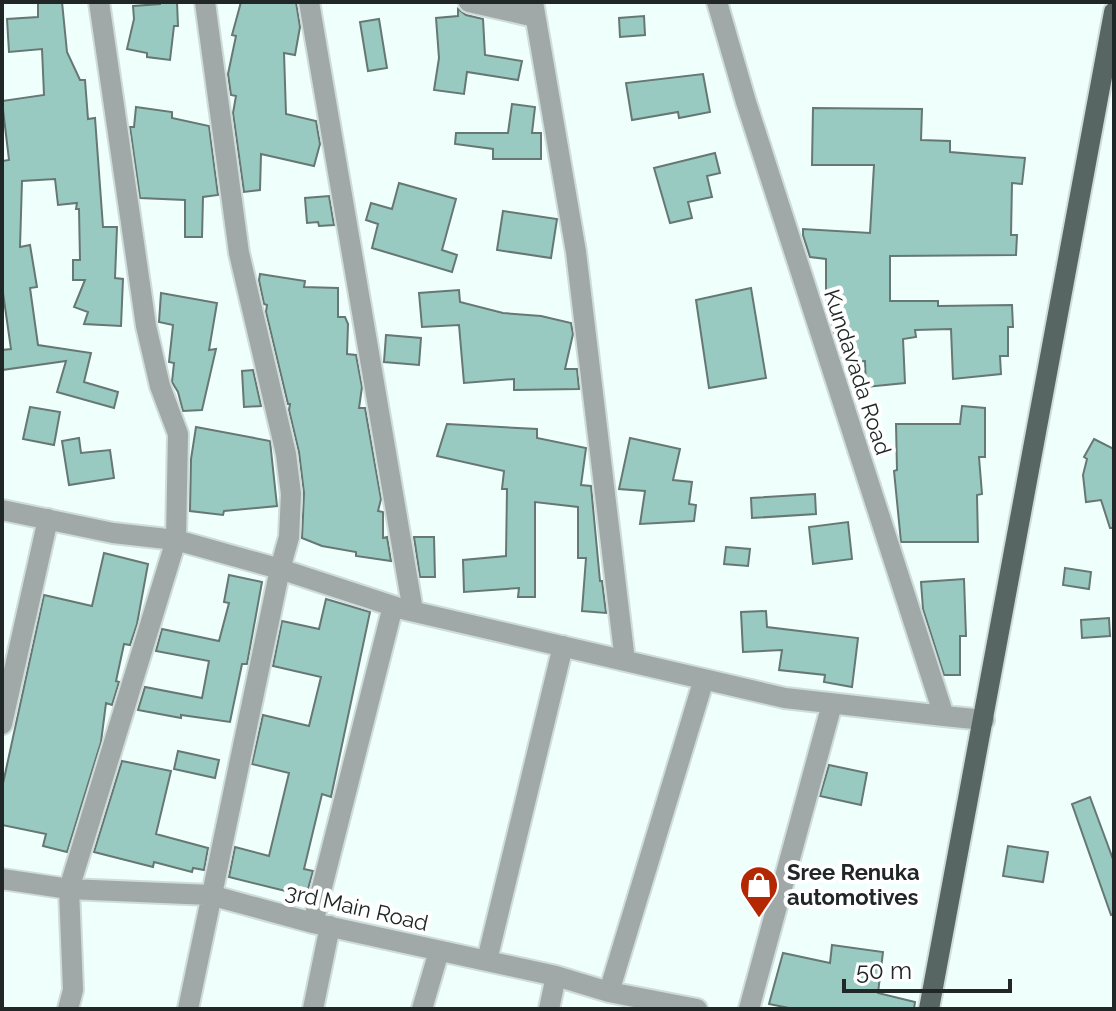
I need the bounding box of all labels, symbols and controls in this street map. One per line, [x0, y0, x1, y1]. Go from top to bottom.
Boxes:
street label: Kundavada Road [819, 286, 897, 458]
place label: Sree Renuka automotives [787, 859, 920, 910]
shop icon: Sree Renuka automotives [738, 864, 780, 919]
street label: 3rd Main Road [283, 878, 431, 936]
scale bar [844, 943, 1010, 993]
text: 50 m [856, 956, 912, 985]

